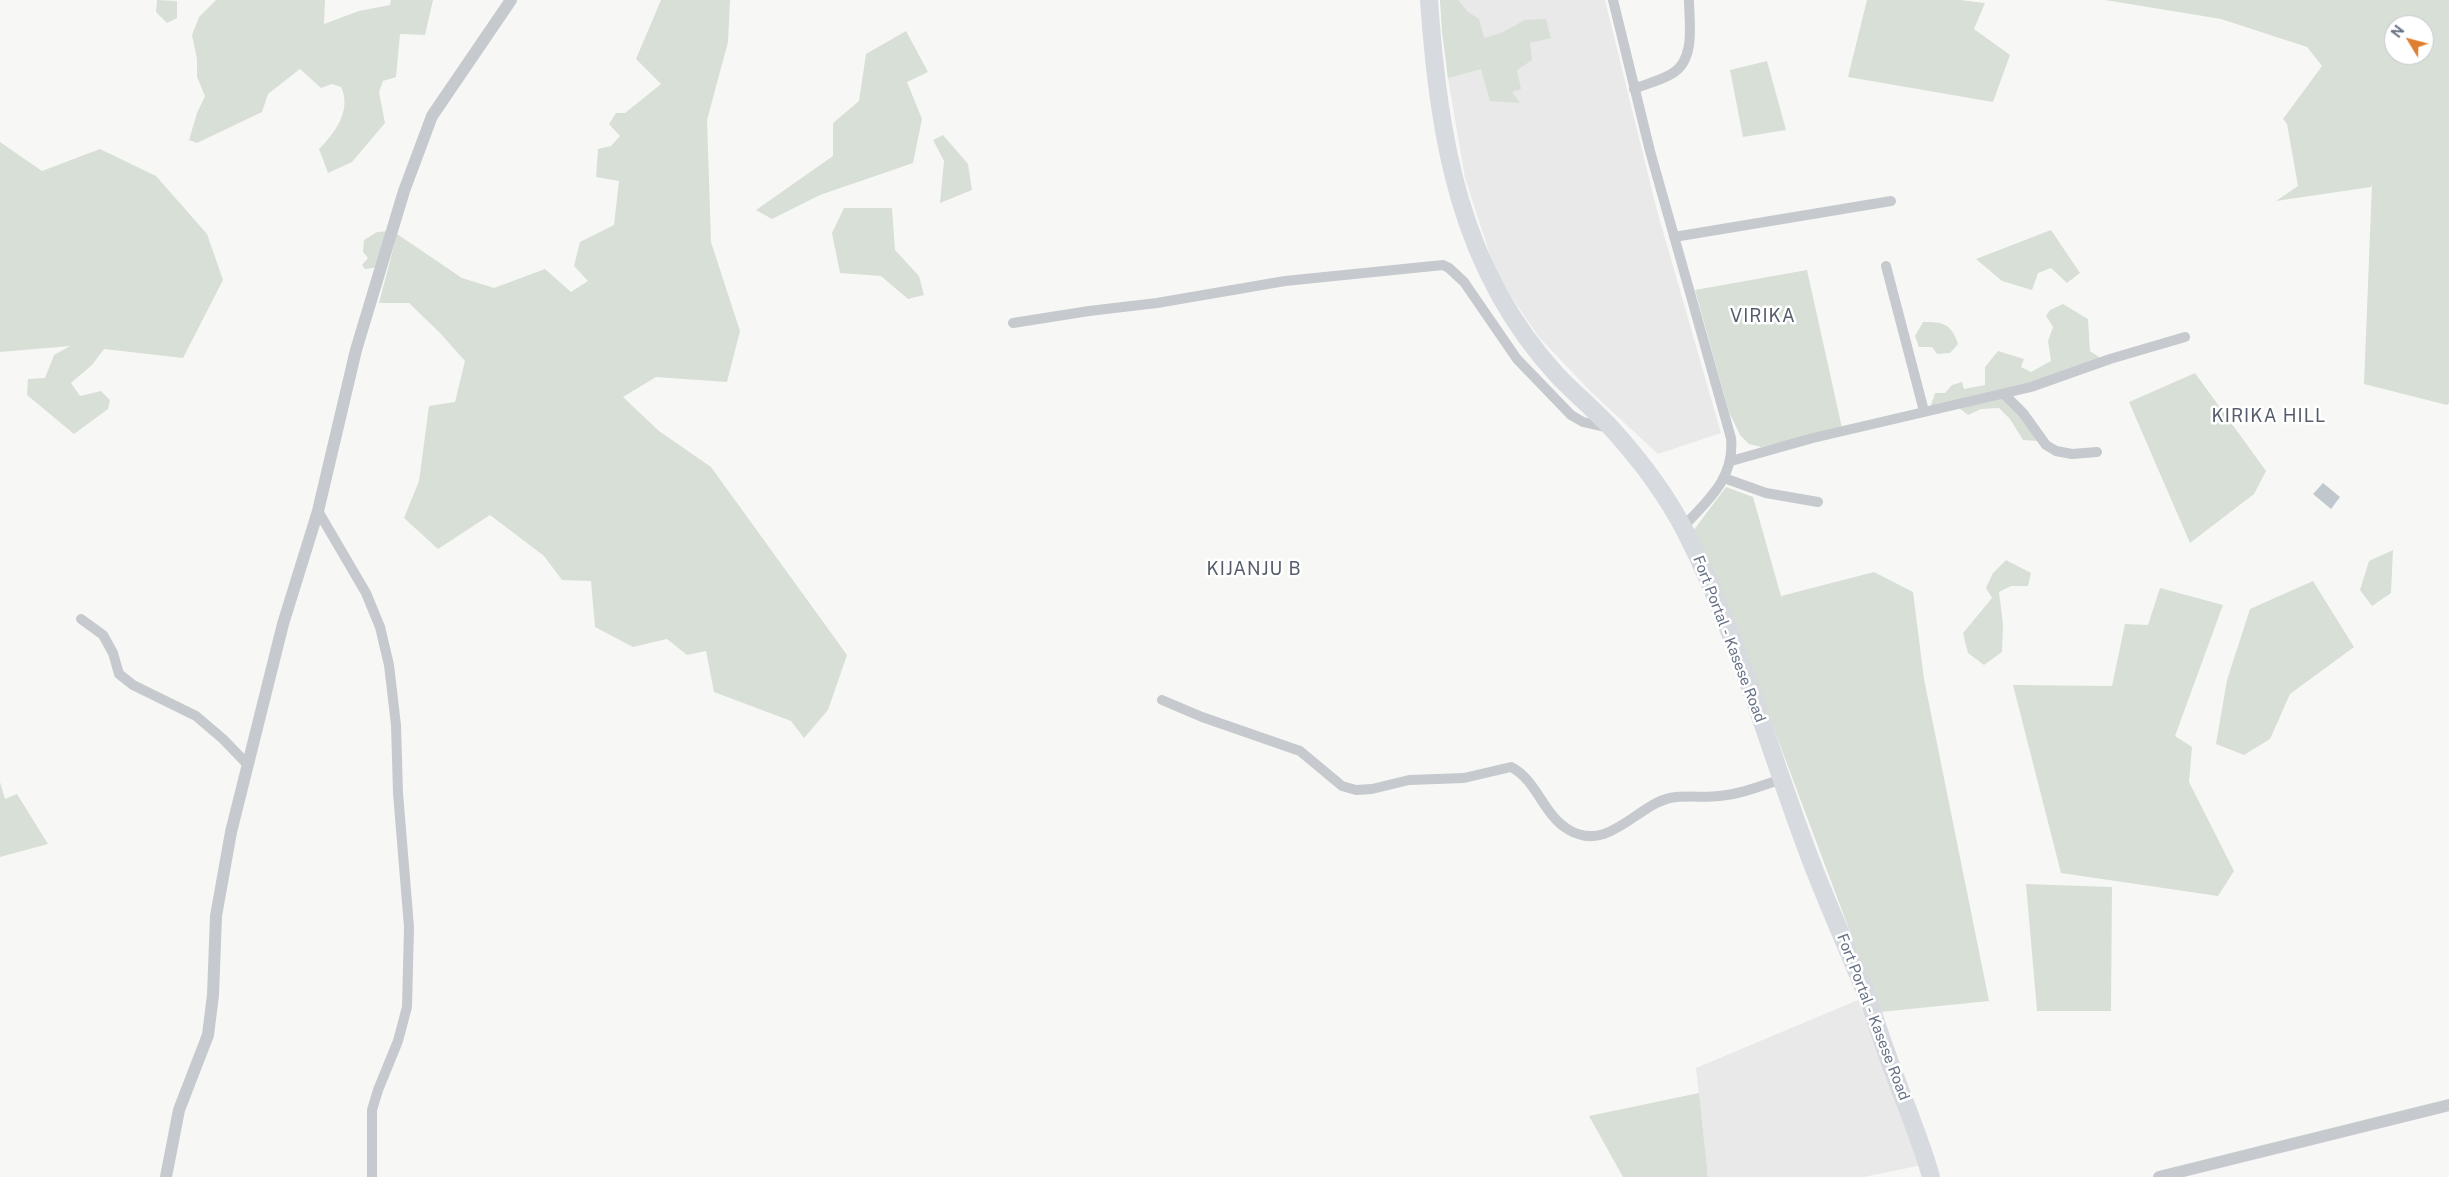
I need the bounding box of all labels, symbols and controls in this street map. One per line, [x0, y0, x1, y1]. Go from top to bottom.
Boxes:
north arrow [2384, 15, 2434, 65]
text: N [2388, 22, 2407, 41]
district label: VIRIKA [1729, 305, 1797, 327]
district label: KIRIKA HILL [2210, 405, 2328, 427]
street label: Fort Portal - Kasese Road [1689, 553, 1769, 725]
district label: KIJANJU B [1205, 558, 1303, 580]
street label: Fort Portal - Kasese Road [1833, 931, 1913, 1103]

